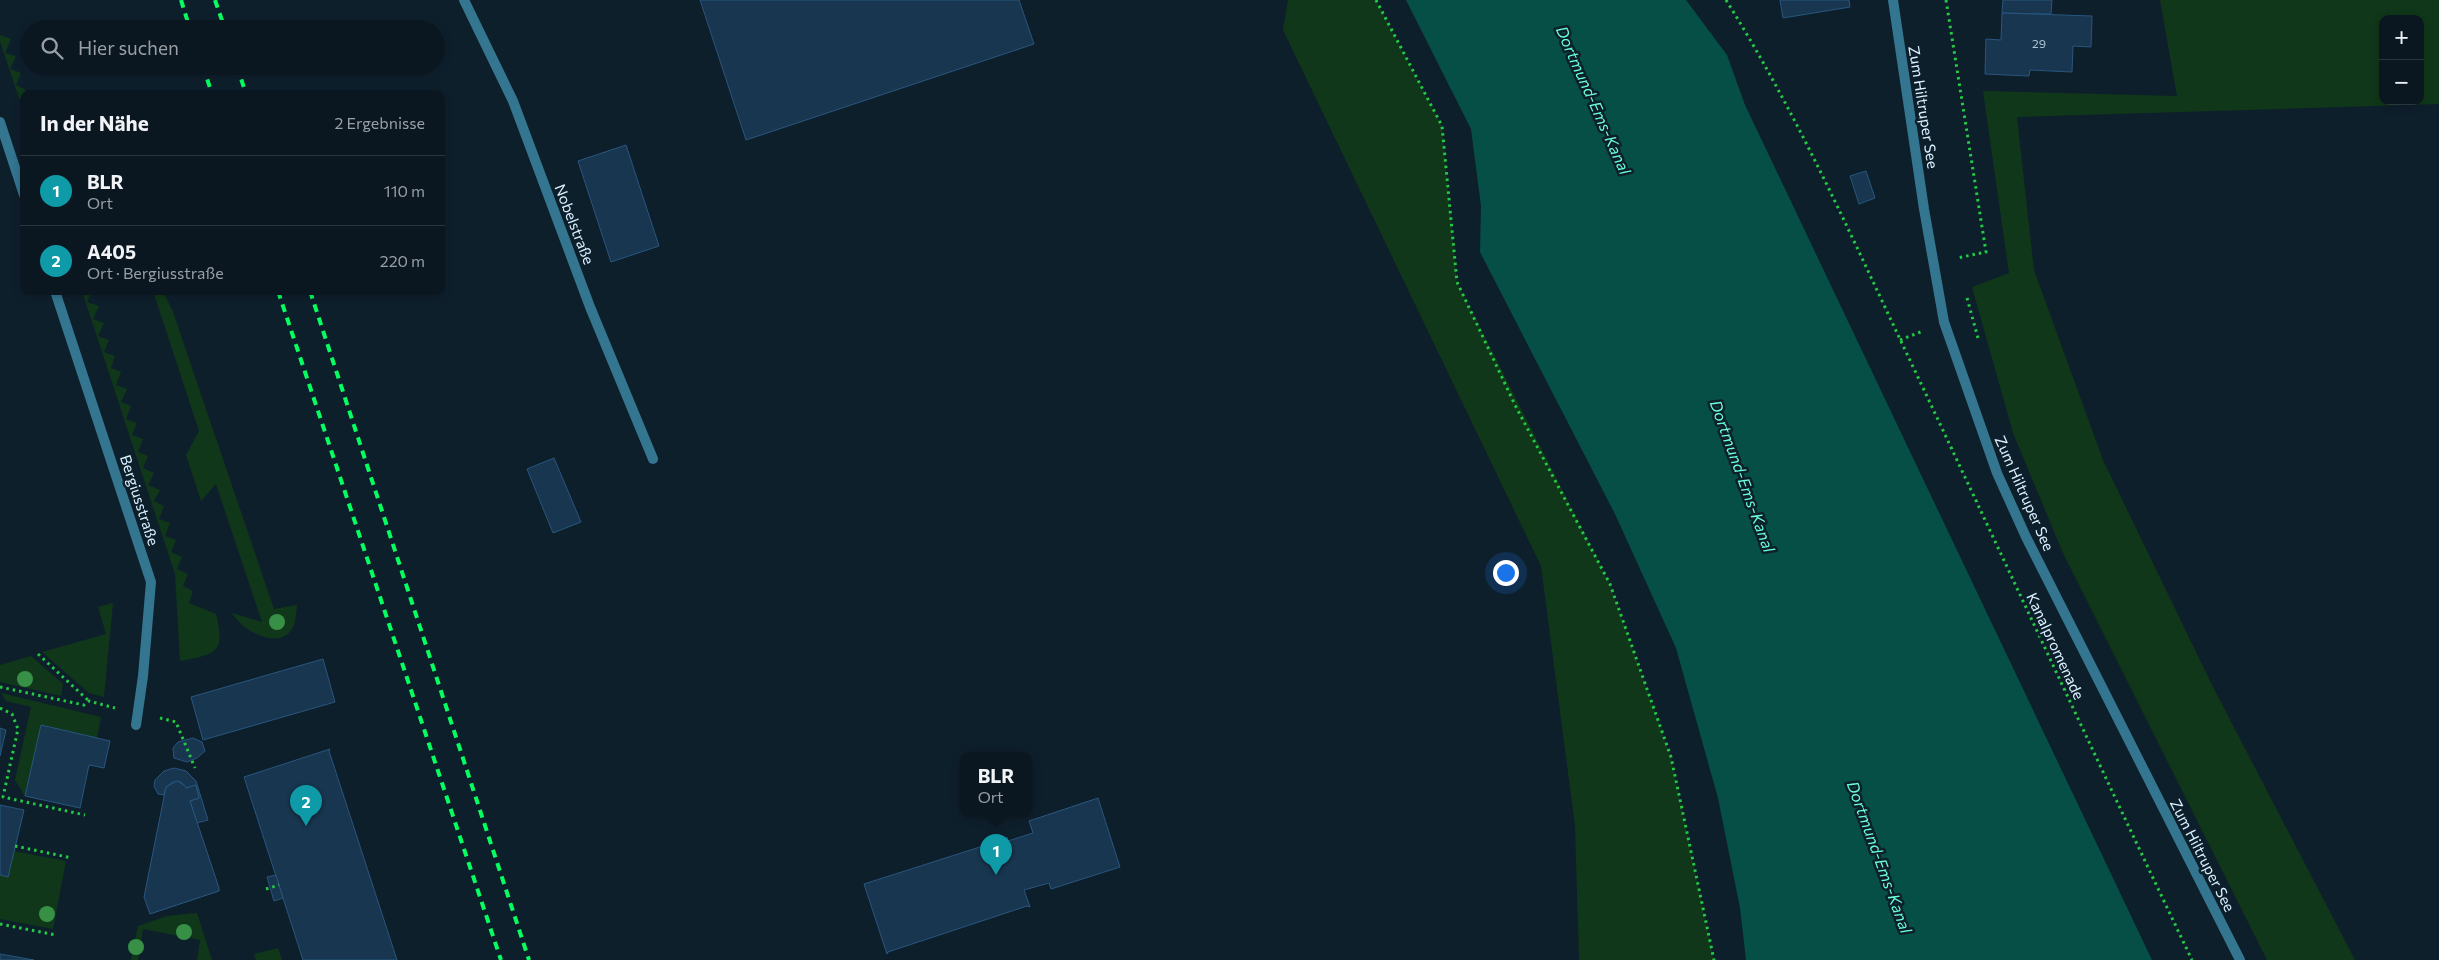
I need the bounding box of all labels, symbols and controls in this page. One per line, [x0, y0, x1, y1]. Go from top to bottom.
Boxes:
map controls [2379, 15, 2424, 105]
button: + [2379, 15, 2424, 60]
search box [20, 20, 445, 75]
water label: Dortmund-Ems-Kanal [1553, 23, 1636, 178]
icon: search [38, 34, 66, 62]
text: Hier suchen [78, 36, 179, 59]
house number: 29 [2032, 36, 2046, 50]
street label: Zum Hiltruper See [1905, 44, 1943, 170]
button: − [2379, 60, 2424, 105]
text: In der Nähe [40, 110, 149, 135]
text: 2 Ergebnisse [335, 113, 425, 132]
text: BLR [87, 170, 124, 193]
text: 1 [52, 181, 60, 200]
text: 110 m [384, 181, 425, 200]
street label: Nobelstraße [551, 181, 599, 267]
text: Ort [87, 193, 113, 212]
text: A405 [87, 240, 136, 263]
text: 2 [51, 251, 61, 270]
text: 220 m [380, 251, 425, 270]
text: Ort · Bergiusstraße [87, 263, 224, 282]
water label: Dortmund-Ems-Kanal [1707, 397, 1780, 556]
street label: Zum Hiltruper See [1992, 433, 2058, 553]
street label: Bergiusstraße [117, 452, 163, 548]
your location [1493, 560, 1519, 586]
street label: Kanalpromenade [2023, 590, 2089, 702]
popup [960, 752, 1032, 817]
text: BLR [978, 764, 1014, 787]
water label: Dortmund-Ems-Kanal [1844, 778, 1917, 937]
pin: 2 [290, 785, 322, 826]
text: Ort [978, 787, 1004, 806]
street label: Zum Hiltruper See [2167, 796, 2239, 914]
pin: 1 [980, 834, 1012, 875]

